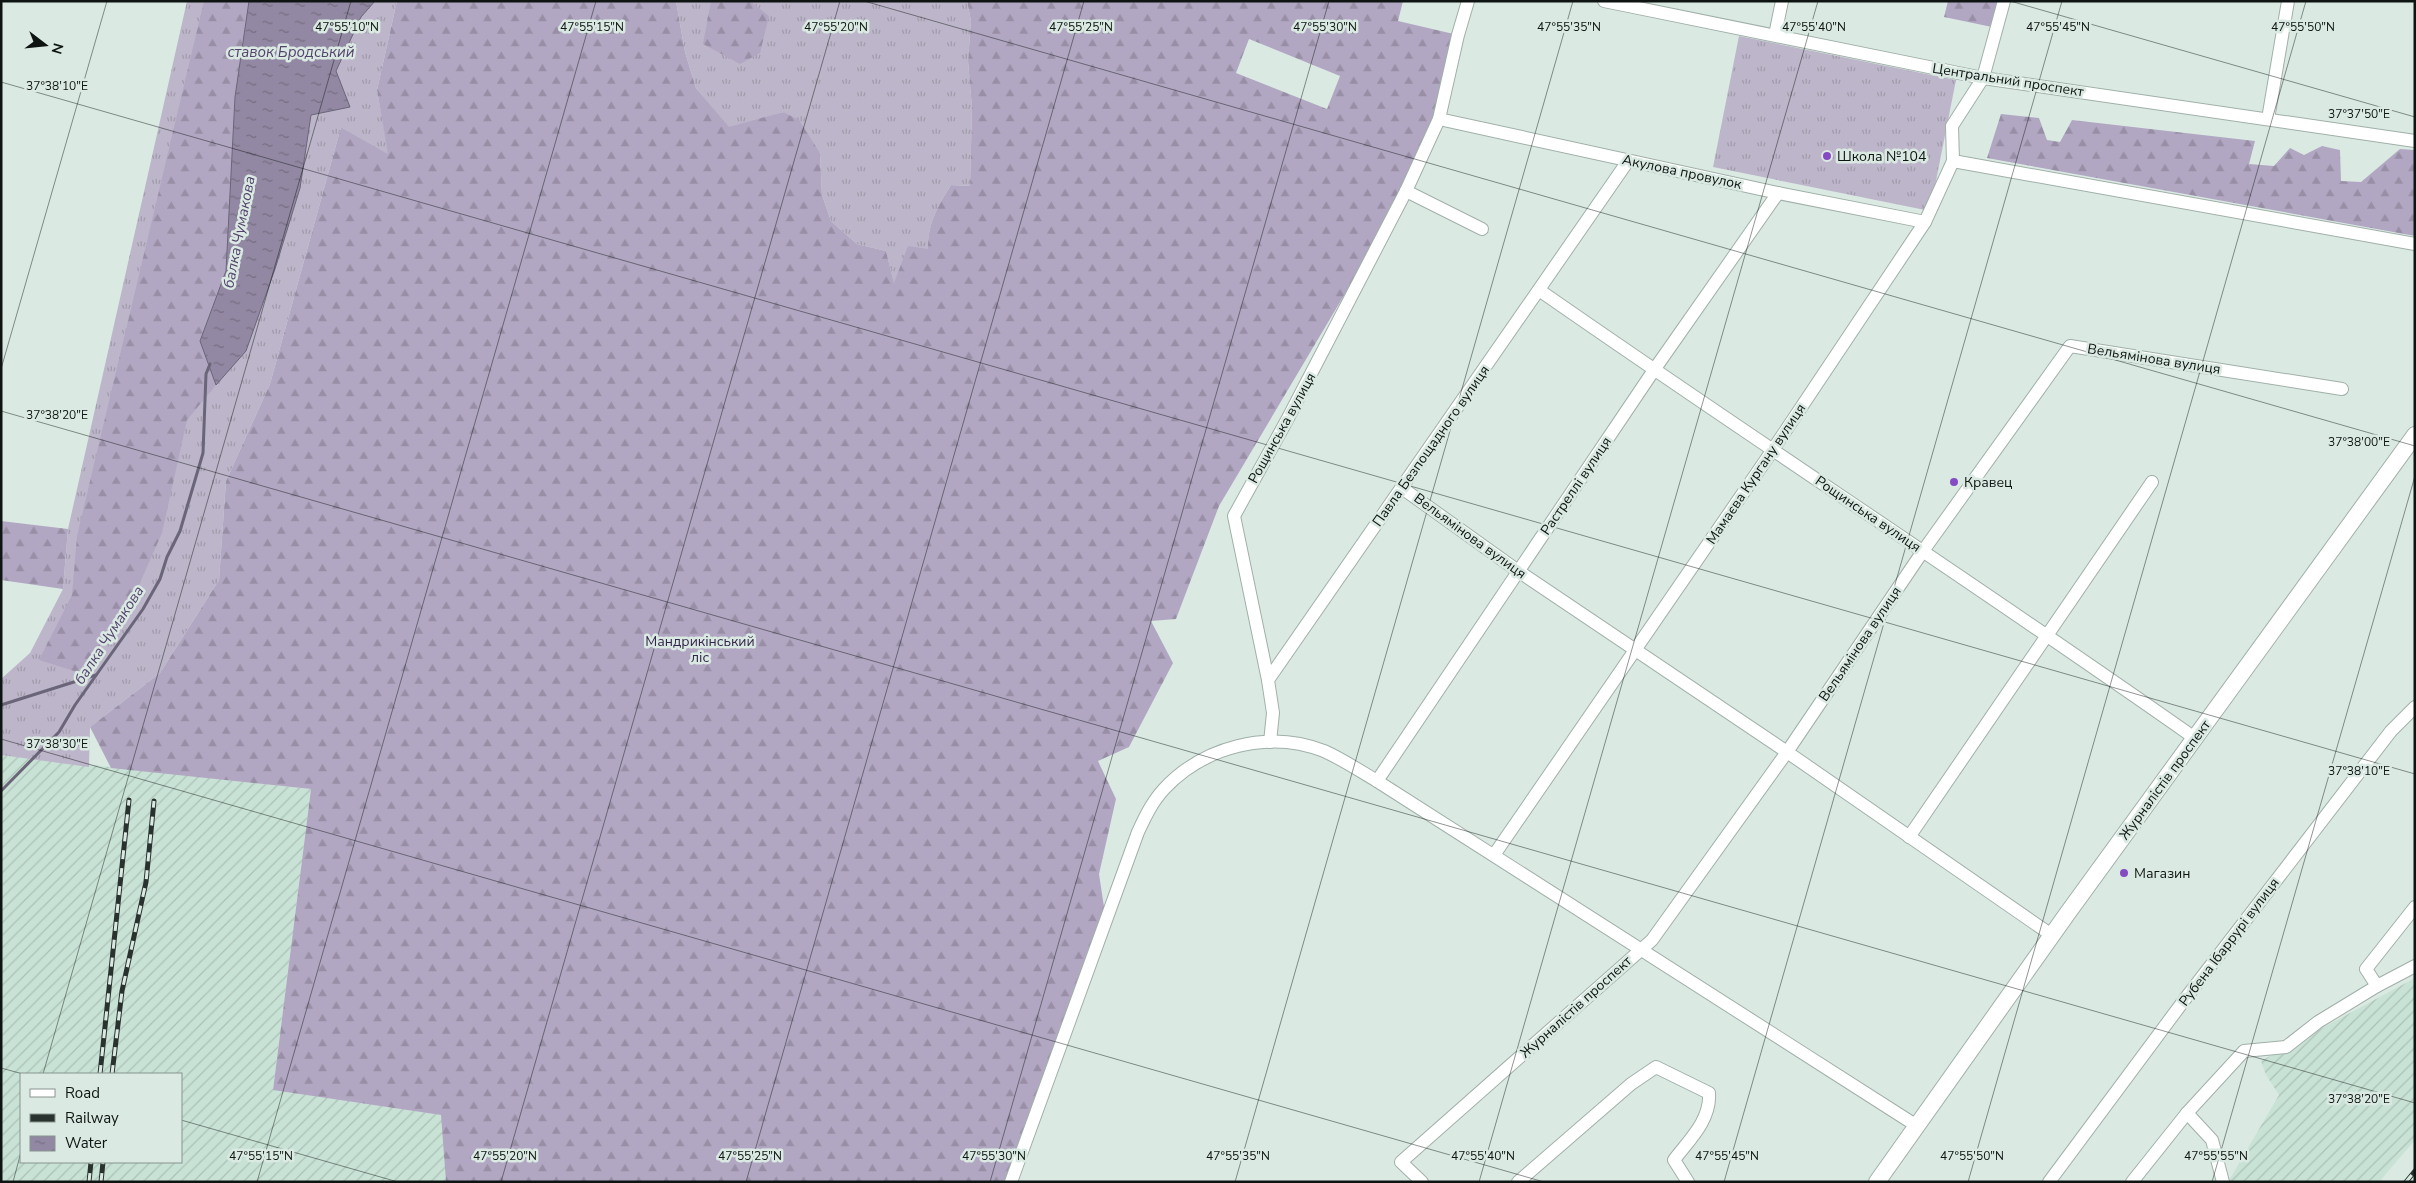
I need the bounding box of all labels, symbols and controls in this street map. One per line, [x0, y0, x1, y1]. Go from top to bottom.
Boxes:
text: 47°55'10"N [315, 19, 379, 35]
text: 47°55'15"N [560, 19, 624, 35]
text: 47°55'20"N [804, 19, 868, 35]
text: 47°55'25"N [1049, 19, 1113, 35]
text: 47°55'30"N [1293, 19, 1357, 35]
text: 47°55'35"N [1537, 19, 1601, 35]
text: 47°55'40"N [1782, 19, 1846, 35]
text: 47°55'45"N [2026, 19, 2090, 35]
text: 47°55'50"N [2271, 19, 2335, 35]
north arrow [20, 20, 70, 70]
text: N [46, 41, 68, 56]
water label: ставок Бродський [227, 42, 355, 62]
street label: Центральний проспект [1931, 59, 2086, 101]
text: 37°38'10"E [26, 78, 88, 94]
text: 37°37'50"E [2328, 106, 2390, 122]
place label: Школа №104 [1837, 147, 1926, 166]
street label: Акулова провулок [1621, 150, 1744, 194]
marker: Школа №104 [1821, 150, 1833, 162]
water label: балка Чумакова [218, 174, 260, 290]
street label: Вельямінова вулиця [2086, 339, 2222, 379]
street label: Павла Безпощадного вулиця [1368, 362, 1494, 530]
street label: Рощинська вулиця [1244, 369, 1320, 487]
street label: Мамаєва Кургану вулиця [1702, 400, 1810, 548]
text: 37°38'20"E [26, 407, 88, 423]
street label: Растреллі вулиця [1536, 433, 1616, 539]
text: 37°38'00"E [2328, 434, 2390, 450]
street label: Рощинська вулиця [1811, 471, 1925, 557]
place label: Кравец [1964, 473, 2012, 492]
marker: Кравец [1948, 476, 1960, 488]
street label: Вельямінова вулиця [1410, 489, 1530, 583]
water label: балка Чумакова [70, 582, 148, 688]
street label: Вельямінова вулиця [1815, 583, 1905, 705]
park label: Мандрикінський ліс [645, 632, 755, 667]
street label: Журналістів проспект [2115, 716, 2215, 844]
text: 37°38'30"E [26, 736, 88, 752]
text: 37°38'10"E [2328, 763, 2390, 779]
place label: Магазин [2134, 864, 2191, 883]
marker: Магазин [2118, 867, 2130, 879]
street label: Рубена Ібаррурі вулиця [2174, 874, 2284, 1010]
street label: Журналістів проспект [1516, 951, 1636, 1062]
legend [20, 1073, 182, 1163]
text: Road [65, 1083, 100, 1103]
text: 37°38'20"E [2328, 1091, 2390, 1107]
text: Railway [65, 1108, 119, 1128]
text: Water [65, 1133, 108, 1153]
text: 47°55'15"N [229, 1148, 293, 1164]
text: 47°55'20"N [473, 1148, 537, 1164]
text: 47°55'25"N [718, 1148, 782, 1164]
text: 47°55'30"N [962, 1148, 1026, 1164]
text: 47°55'35"N [1206, 1148, 1270, 1164]
text: 47°55'40"N [1451, 1148, 1515, 1164]
text: 47°55'45"N [1695, 1148, 1759, 1164]
text: 47°55'50"N [1940, 1148, 2004, 1164]
text: 47°55'55"N [2184, 1148, 2248, 1164]

